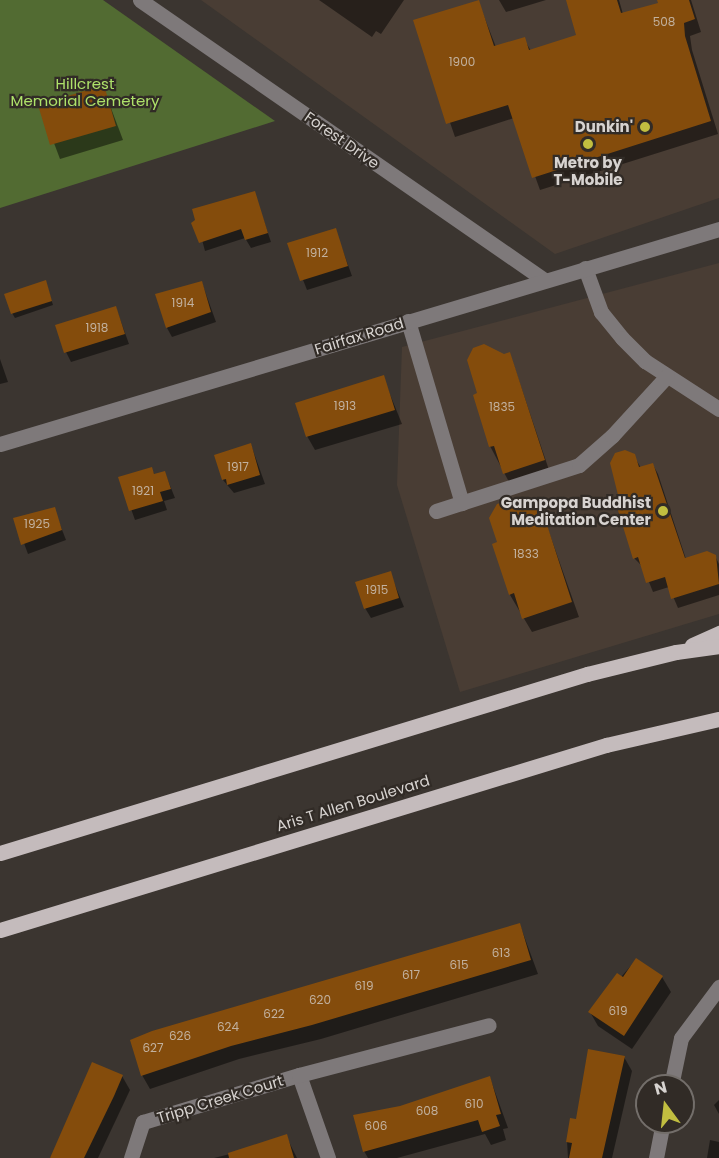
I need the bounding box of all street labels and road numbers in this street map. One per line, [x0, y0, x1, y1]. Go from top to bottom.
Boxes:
street label: Forest Drive [301, 108, 383, 172]
street label: Fairfax Road [312, 314, 406, 358]
street label: Aris T Allen Boulevard [274, 771, 432, 835]
street label: Tripp Creek Court [155, 1071, 285, 1127]

